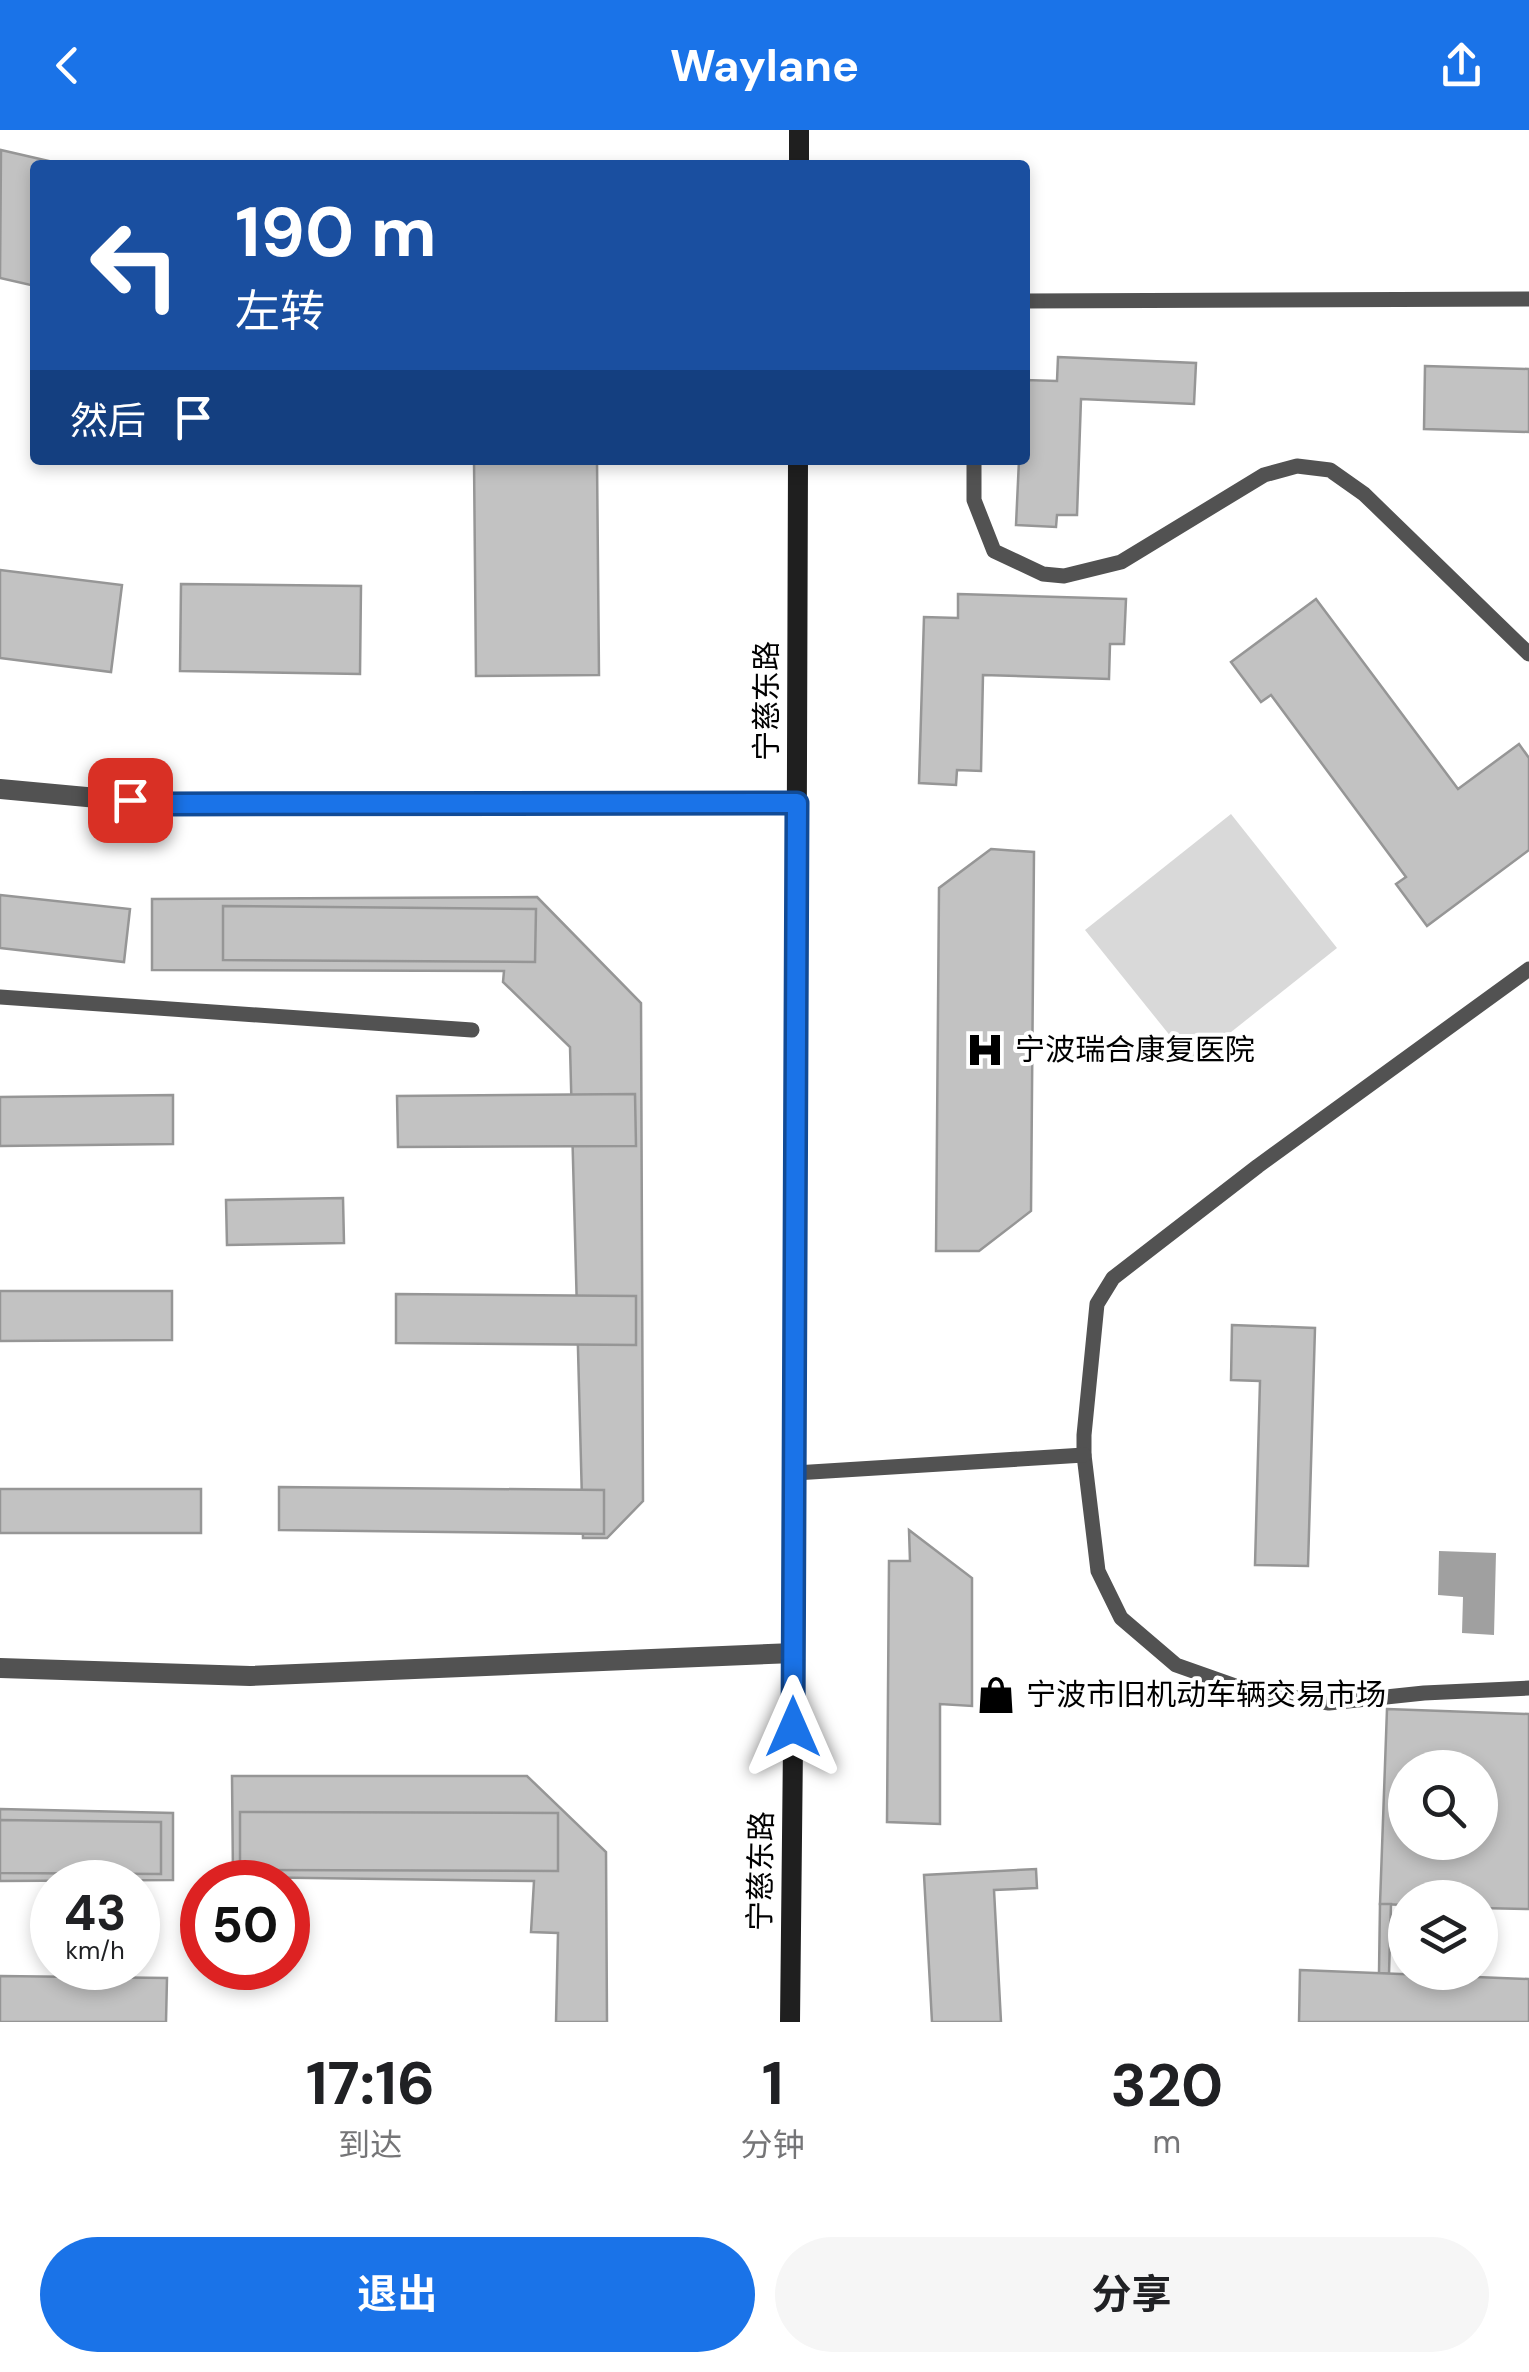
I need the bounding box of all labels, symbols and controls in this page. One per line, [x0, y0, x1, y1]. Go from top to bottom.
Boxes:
text: Waylane [670, 36, 859, 95]
icon: back [40, 38, 95, 93]
icon: share [1434, 38, 1489, 93]
text: 190 m [235, 187, 437, 278]
icon: left [70, 200, 200, 330]
text: 左转 [235, 282, 325, 341]
icon: arrive [166, 390, 221, 445]
text: 然后 [70, 396, 146, 446]
street label: 宁慈东路 [747, 641, 786, 761]
pin [88, 758, 173, 843]
icon: arrive [103, 773, 158, 828]
hospital icon: 宁波瑞合康复医院 [964, 1029, 1006, 1071]
place label: 宁波瑞合康复医院 [1015, 1030, 1255, 1069]
shop icon: 宁波市旧机动车辆交易市场 [975, 1674, 1017, 1716]
position arrow [741, 1675, 845, 1779]
place label: 宁波市旧机动车辆交易市场 [1026, 1675, 1386, 1714]
map controls [1388, 1750, 1498, 1990]
button: search [1388, 1750, 1498, 1860]
street label: 宁慈东路 [740, 1811, 781, 1931]
speed limit sign: 50 [180, 1860, 310, 1990]
text: 43 [64, 1880, 126, 1946]
button: layers [1388, 1880, 1498, 1990]
text: km/h [65, 1934, 125, 1967]
text: 17:16 [306, 2044, 435, 2123]
text: 1 [762, 2044, 784, 2123]
text: 320 [1110, 2046, 1223, 2125]
text: m [1153, 2121, 1181, 2163]
text: 到达 [338, 2124, 402, 2166]
text: 分钟 [741, 2124, 805, 2166]
button: 退出 [40, 2237, 755, 2352]
button: 分享 [775, 2237, 1489, 2352]

